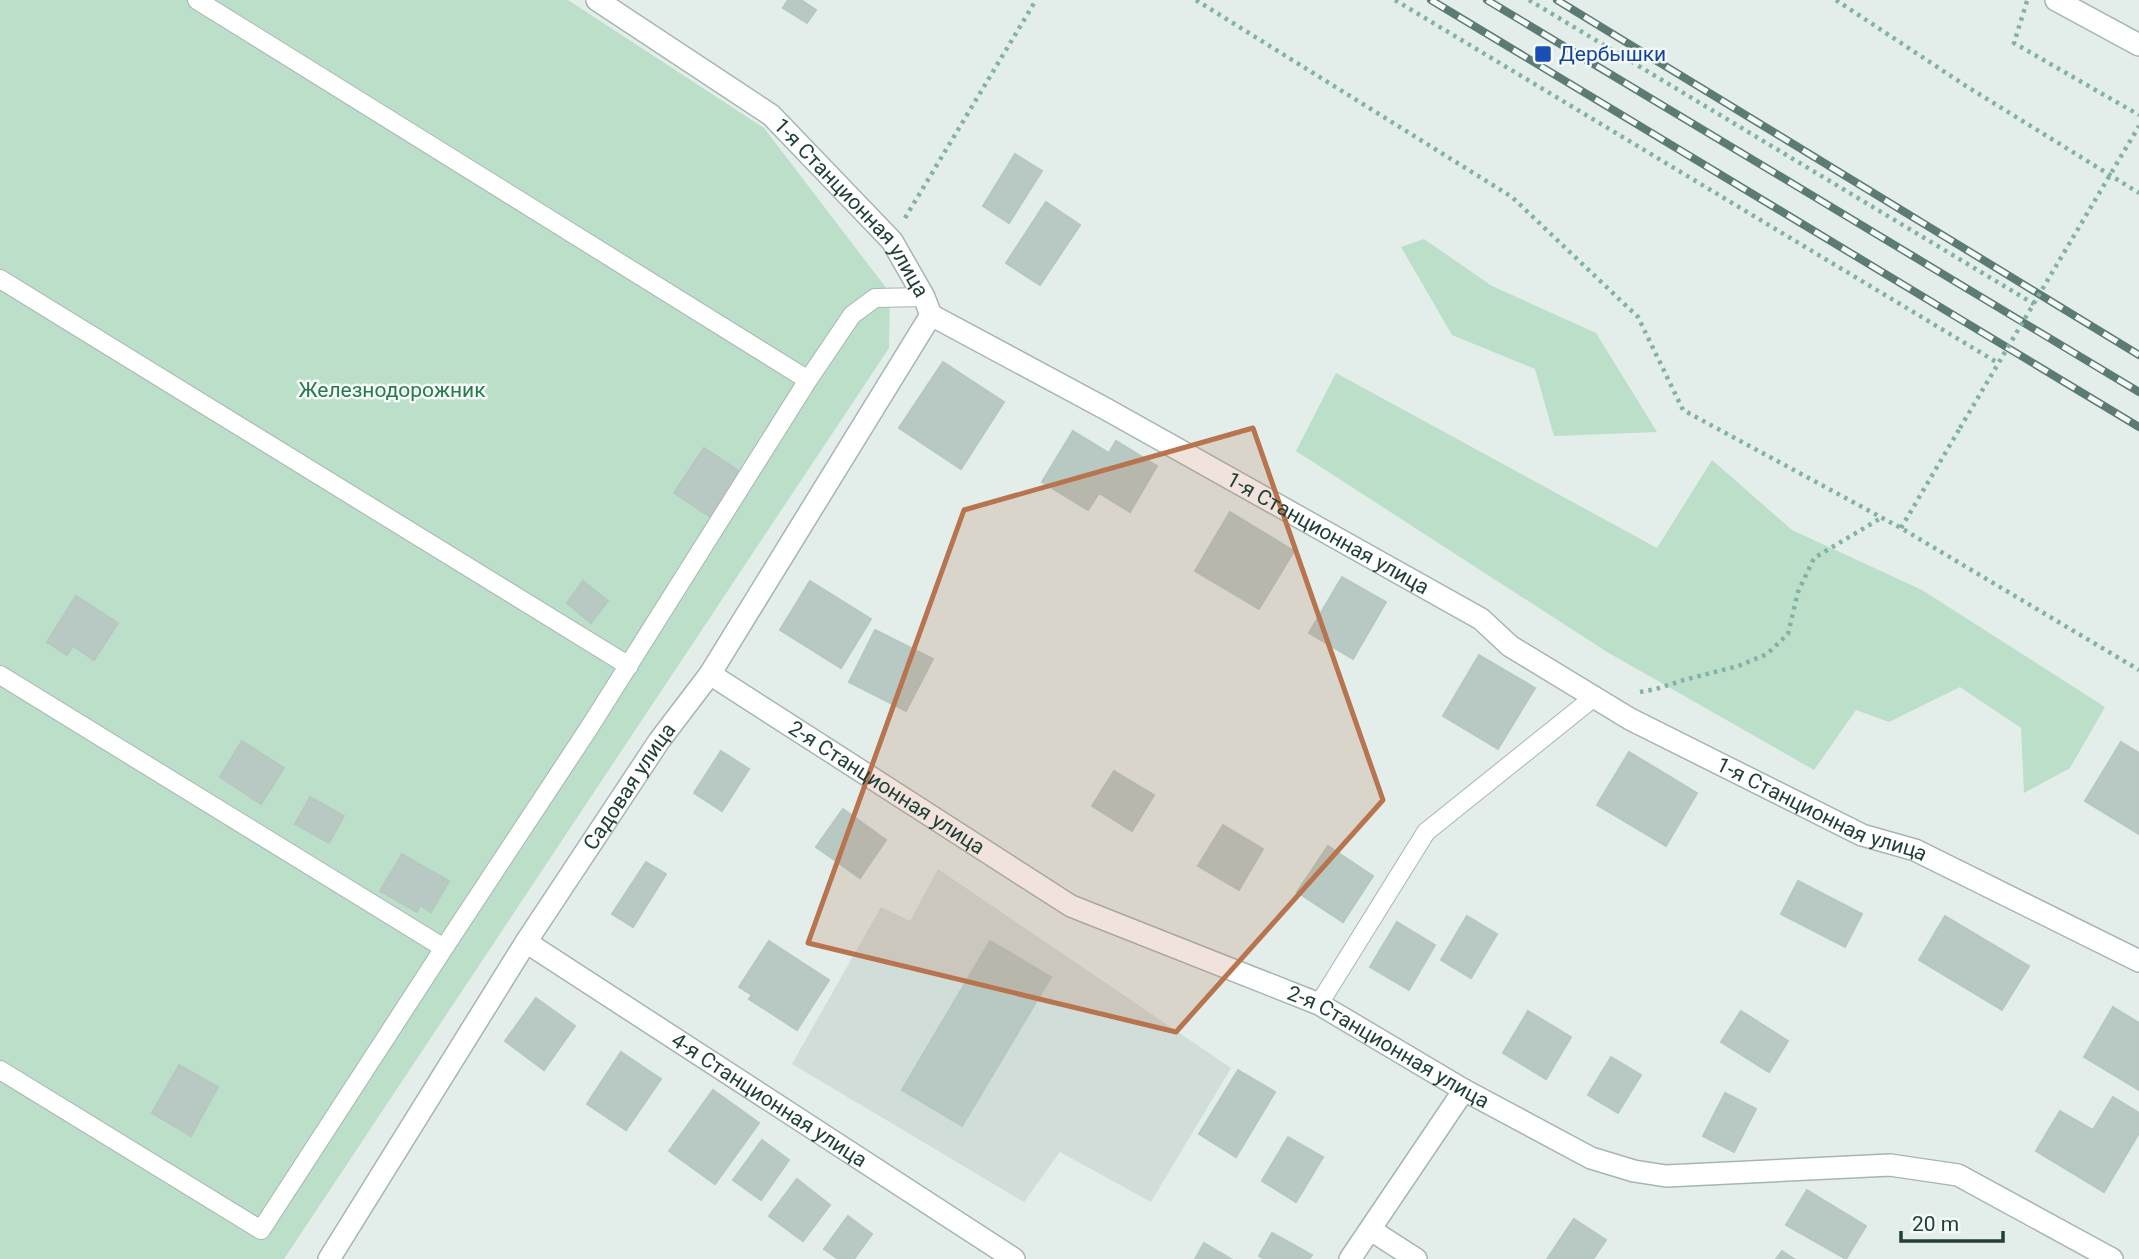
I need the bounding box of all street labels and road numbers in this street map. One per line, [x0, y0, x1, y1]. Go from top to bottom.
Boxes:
street label: 1-я Станционная улица [769, 113, 934, 302]
street label: 1-я Станционная улица [1222, 467, 1433, 599]
street label: 2-я Станционная улица [784, 716, 989, 859]
street label: Садовая улица [578, 718, 680, 854]
street label: 1-я Станционная улица [1713, 752, 1931, 866]
street label: 2-я Станционная улица [1284, 981, 1493, 1113]
street label: 4-я Станционная улица [667, 1028, 871, 1172]

